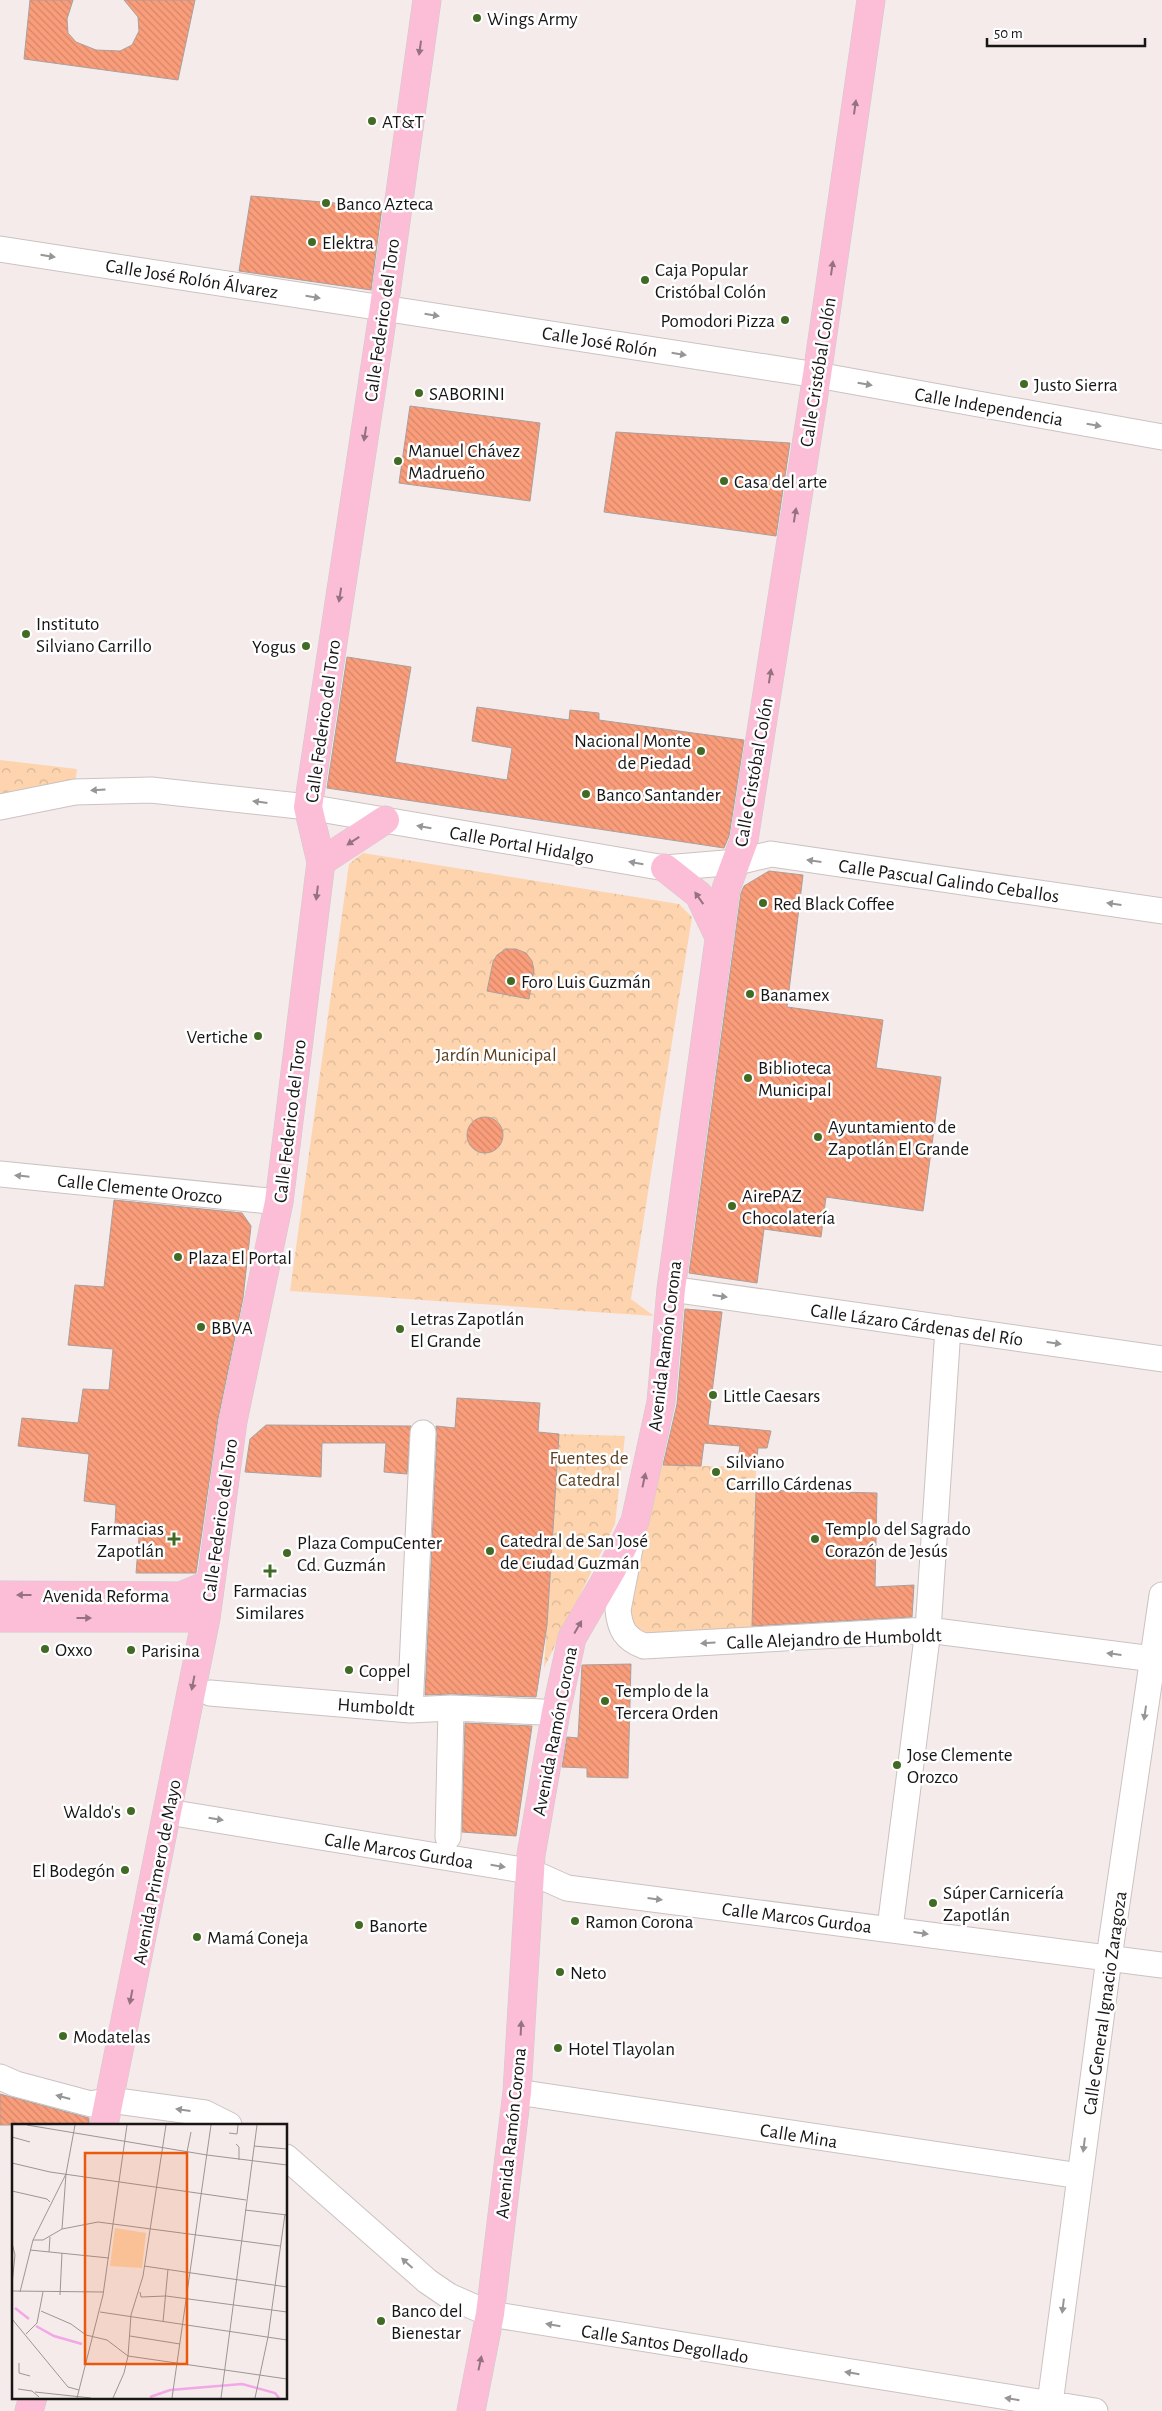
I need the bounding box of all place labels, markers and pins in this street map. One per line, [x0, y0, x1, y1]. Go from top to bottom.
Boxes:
place label: Wings Army [487, 10, 578, 29]
marker: Wings Army [471, 12, 483, 24]
place label: AT&T [382, 113, 424, 132]
marker: AT&T [366, 115, 378, 127]
place label: Banco Azteca [336, 195, 434, 214]
marker: Banco Azteca [320, 197, 332, 209]
place label: Elektra [322, 234, 374, 253]
marker: Elektra [306, 236, 318, 248]
place label: Caja Popular Cristóbal Colón [655, 261, 766, 302]
marker: Caja Popular Cristóbal Colón [639, 274, 651, 286]
place label: Pomodori Pizza [660, 312, 775, 331]
marker: Pomodori Pizza [779, 314, 791, 326]
place label: Justo Sierra [1034, 376, 1118, 395]
marker: Justo Sierra [1018, 378, 1030, 390]
place label: SABORINI [429, 385, 505, 404]
marker: SABORINI [413, 387, 425, 399]
place label: Manuel Chávez Madrueño [408, 442, 520, 483]
marker: Manuel Chávez Madrueño [392, 455, 404, 467]
place label: Casa del arte [734, 473, 827, 492]
marker: Casa del arte [718, 475, 730, 487]
place label: Instituto Silviano Carrillo [36, 615, 152, 656]
marker: Instituto Silviano Carrillo [20, 628, 32, 640]
place label: Yogus [252, 638, 296, 657]
marker: Yogus [300, 640, 312, 652]
place label: Nacional Monte de Piedad [574, 732, 691, 773]
marker: Nacional Monte de Piedad [695, 745, 707, 757]
place label: Banco Santander [596, 786, 721, 805]
marker: Banco Santander [580, 788, 592, 800]
place label: Red Black Coffee [773, 895, 895, 914]
marker: Red Black Coffee [757, 897, 769, 909]
place label: Foro Luis Guzmán [521, 973, 651, 992]
marker: Foro Luis Guzmán [505, 975, 517, 987]
place label: Banamex [760, 986, 829, 1005]
marker: Banamex [744, 988, 756, 1000]
place label: Vertiche [187, 1028, 248, 1047]
marker: Vertiche [252, 1030, 264, 1042]
place label: Biblioteca Municipal [758, 1059, 832, 1100]
marker: Biblioteca Municipal [742, 1072, 754, 1084]
place label: Ayuntamiento de Zapotlán El Grande [828, 1118, 969, 1159]
marker: Ayuntamiento de Zapotlán El Grande [812, 1131, 824, 1143]
place label: AirePAZ Chocolatería [742, 1187, 835, 1228]
marker: AirePAZ Chocolatería [726, 1200, 738, 1212]
place label: Plaza El Portal [188, 1249, 292, 1268]
marker: Plaza El Portal [172, 1251, 184, 1263]
place label: Letras Zapotlán El Grande [410, 1310, 524, 1351]
place label: BBVA [211, 1319, 253, 1338]
marker: BBVA [195, 1321, 207, 1333]
marker: Letras Zapotlán El Grande [394, 1323, 406, 1335]
place label: Little Caesars [723, 1387, 820, 1406]
marker: Little Caesars [707, 1389, 719, 1401]
place label: Silviano Carrillo Cárdenas [726, 1453, 852, 1494]
marker: Silviano Carrillo Cárdenas [710, 1466, 722, 1478]
place label: Farmacias Zapotlán [90, 1520, 164, 1561]
place label: Templo del Sagrado Corazón de Jesús [825, 1520, 971, 1561]
place label: Catedral de San José de Ciudad Guzmán [500, 1532, 648, 1573]
marker: Farmacias Zapotlán [168, 1533, 180, 1545]
marker: Templo del Sagrado Corazón de Jesús [809, 1533, 821, 1545]
place label: Plaza CompuCenter Cd. Guzmán [297, 1534, 442, 1575]
marker: Catedral de San José de Ciudad Guzmán [484, 1545, 496, 1557]
marker: Plaza CompuCenter Cd. Guzmán [281, 1547, 293, 1559]
marker: Farmacias Similares [264, 1565, 276, 1577]
place label: Farmacias Similares [233, 1582, 307, 1623]
place label: Oxxo [55, 1641, 93, 1660]
place label: Parisina [141, 1642, 200, 1661]
marker: Oxxo [39, 1643, 51, 1655]
marker: Parisina [125, 1644, 137, 1656]
place label: Coppel [359, 1662, 411, 1681]
marker: Coppel [343, 1664, 355, 1676]
place label: Templo de la Tercera Orden [615, 1682, 718, 1723]
marker: Templo de la Tercera Orden [599, 1695, 611, 1707]
place label: Jose Clemente Orozco [907, 1746, 1012, 1787]
marker: Jose Clemente Orozco [891, 1759, 903, 1771]
place label: Waldo's [63, 1803, 121, 1822]
marker: Waldo's [125, 1805, 137, 1817]
place label: El Bodegón [32, 1862, 115, 1881]
marker: El Bodegón [119, 1864, 131, 1876]
place label: Súper Carnicería Zapotlán [943, 1884, 1064, 1925]
marker: Súper Carnicería Zapotlán [927, 1897, 939, 1909]
place label: Ramon Corona [585, 1913, 694, 1932]
marker: Ramon Corona [569, 1915, 581, 1927]
place label: Banorte [369, 1917, 427, 1936]
marker: Banorte [353, 1919, 365, 1931]
place label: Mamá Coneja [207, 1929, 309, 1948]
marker: Mamá Coneja [191, 1931, 203, 1943]
place label: Neto [570, 1964, 606, 1983]
marker: Neto [554, 1966, 566, 1978]
place label: Modatelas [73, 2028, 151, 2047]
marker: Modatelas [57, 2030, 69, 2042]
place label: Hotel Tlayolan [568, 2040, 675, 2059]
marker: Hotel Tlayolan [552, 2042, 564, 2054]
place label: Banco del Bienestar [391, 2302, 463, 2343]
marker: Banco del Bienestar [375, 2315, 387, 2327]

